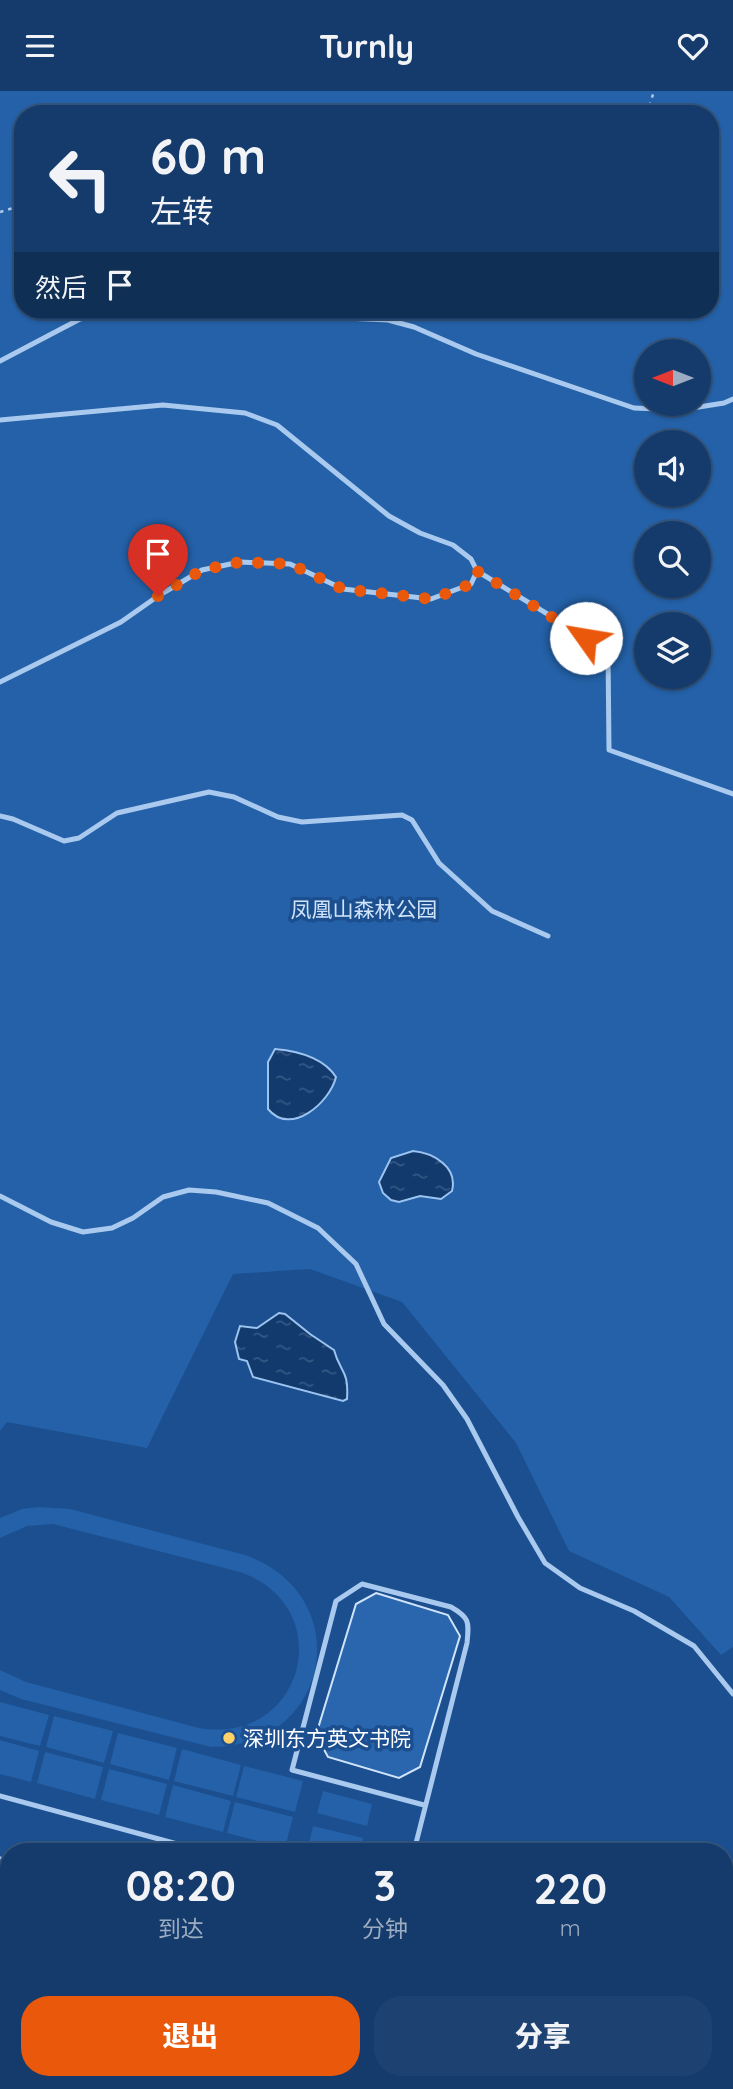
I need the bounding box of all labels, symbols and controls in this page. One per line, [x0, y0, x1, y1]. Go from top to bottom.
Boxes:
text: Turnly [319, 26, 414, 66]
icon: menu [21, 27, 59, 65]
icon: heart [674, 27, 712, 65]
text: 60 m [150, 125, 266, 186]
icon: left [35, 133, 126, 224]
text: 左转 [150, 191, 214, 231]
icon: arrive [101, 266, 139, 304]
text: 然后 [35, 271, 87, 304]
north arrow [634, 339, 710, 417]
map controls [634, 339, 711, 689]
button: sound [634, 430, 711, 507]
button: search [634, 521, 711, 598]
pin [128, 524, 188, 596]
icon: arrive [139, 535, 177, 573]
position arrow [549, 601, 623, 675]
button: layers [634, 612, 711, 689]
park label: 凤凰山森林公园 [291, 896, 438, 922]
place label: 深圳东方英文书院 [243, 1725, 411, 1751]
marker: 深圳东方英文书院 [221, 1730, 237, 1746]
text: 08:20 [126, 1859, 236, 1912]
text: 3 [373, 1859, 396, 1912]
text: 220 [534, 1862, 607, 1915]
text: m [560, 1913, 581, 1942]
text: 到达 [158, 1914, 204, 1943]
text: 分钟 [362, 1914, 408, 1943]
button: 退出 [21, 1996, 360, 2076]
button: 分享 [374, 1996, 712, 2076]

